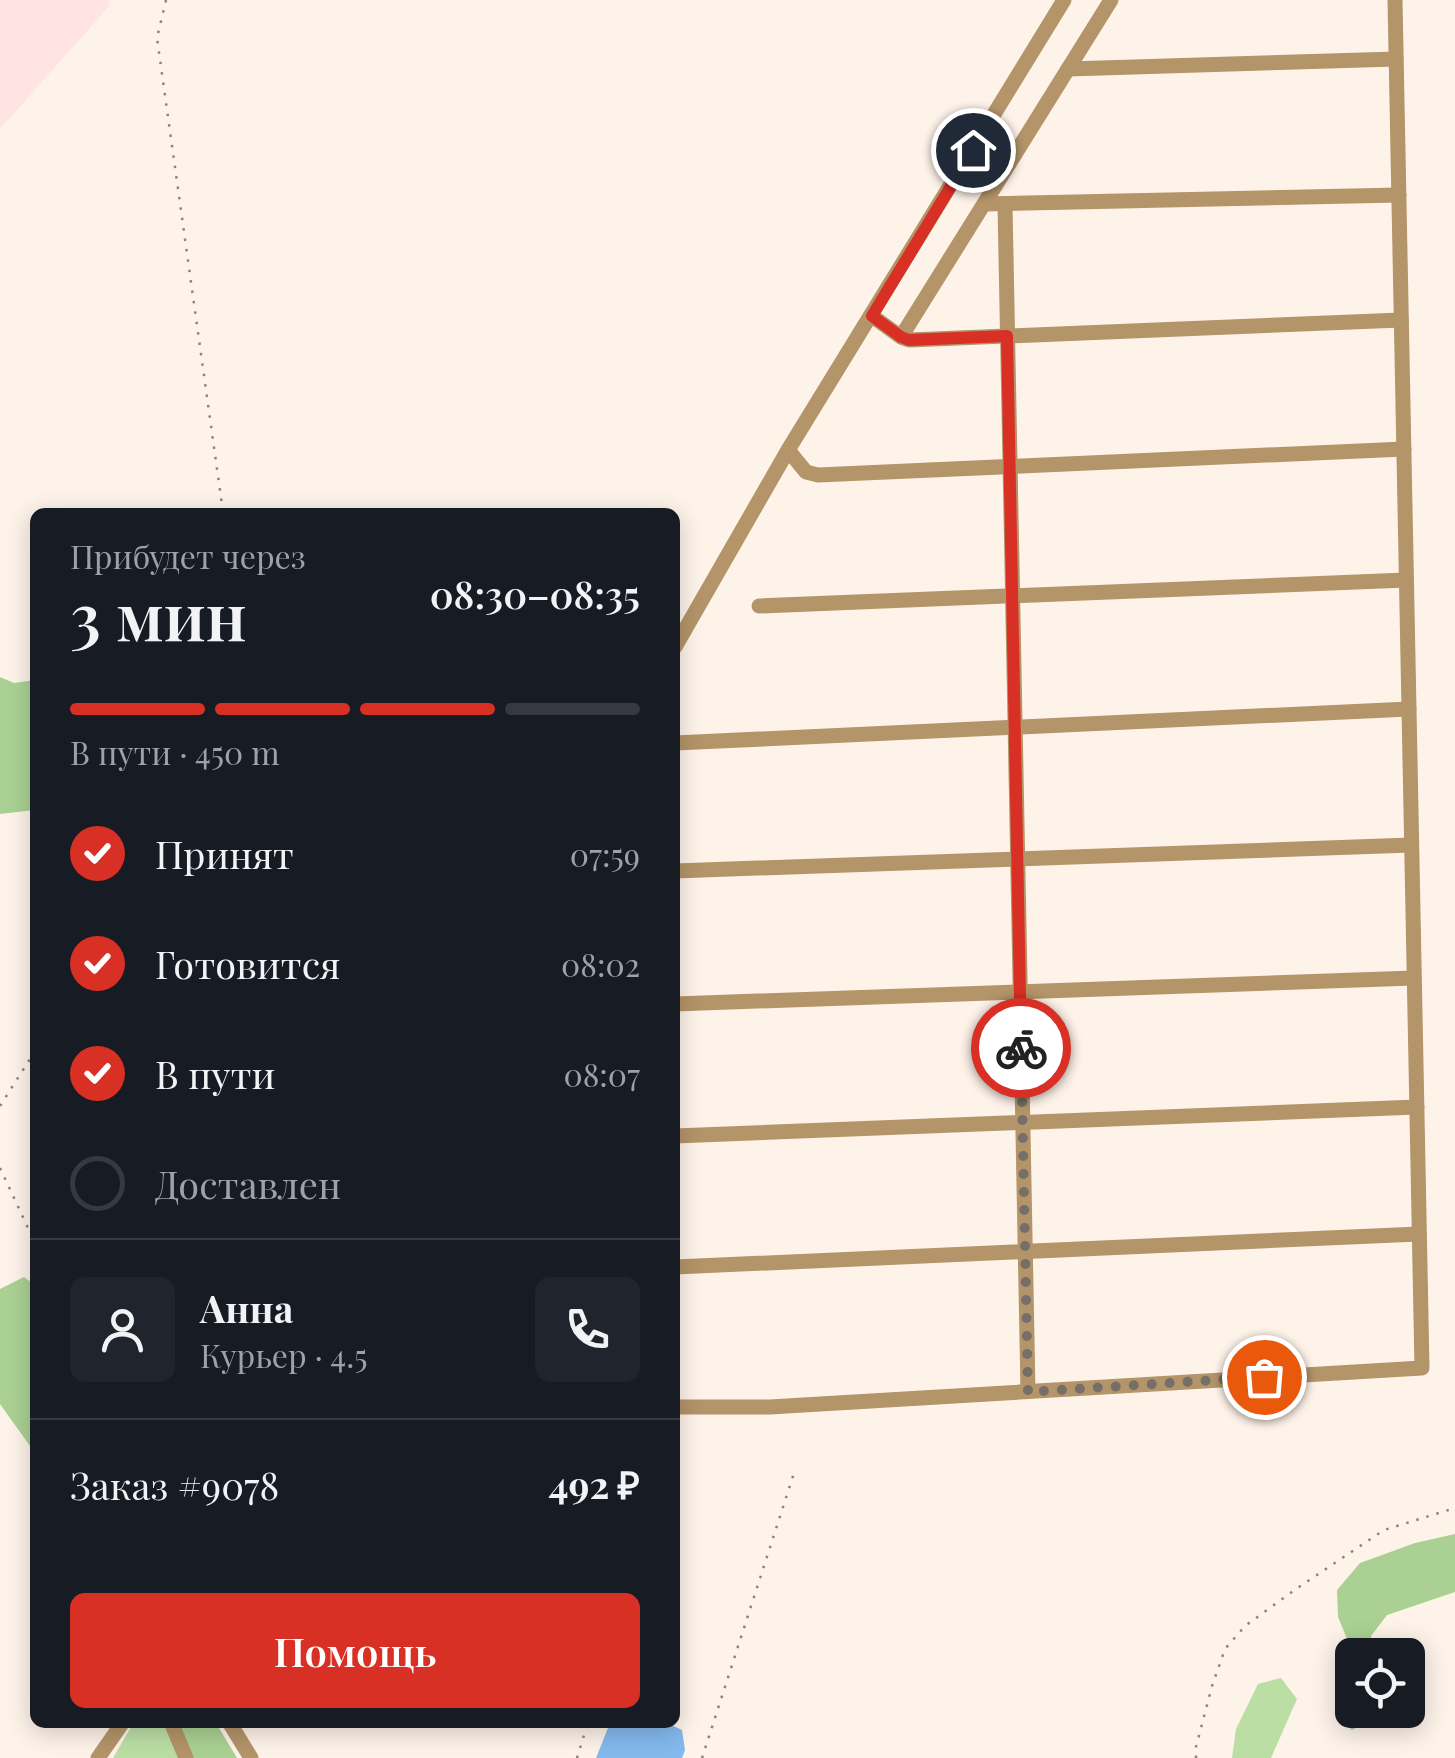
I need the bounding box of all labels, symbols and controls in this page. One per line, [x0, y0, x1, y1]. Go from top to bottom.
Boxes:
pin [931, 108, 1016, 193]
icon: home [946, 123, 1001, 178]
text: Прибудет через [70, 534, 306, 577]
text: 08:30–08:35 [430, 568, 640, 619]
text: 3 мин [70, 571, 247, 657]
text: В пути · 450 m [70, 730, 280, 773]
icon: check [70, 826, 125, 881]
text: Принят [155, 828, 294, 879]
text: 07:59 [570, 832, 640, 875]
icon: check [70, 936, 125, 991]
text: Готовится [155, 938, 341, 989]
text: 08:02 [561, 942, 640, 985]
courier [971, 998, 1071, 1098]
icon: bike [994, 1021, 1049, 1076]
icon: check [70, 1046, 125, 1101]
text: В пути [155, 1048, 275, 1099]
text: 08:07 [563, 1052, 640, 1095]
text: Доставлен [155, 1158, 341, 1209]
button: person [70, 1277, 175, 1382]
button: phone [535, 1277, 640, 1382]
text: Анна [200, 1282, 293, 1333]
text: Курьер · 4.5 [200, 1333, 368, 1376]
pin [1222, 1335, 1307, 1420]
icon: bag [1237, 1350, 1292, 1405]
text: 492 ₽ [548, 1458, 640, 1509]
text: Заказ #9078 [70, 1459, 279, 1510]
button: Помощь [70, 1593, 640, 1708]
map controls [1335, 1638, 1425, 1728]
button: locate [1335, 1638, 1425, 1728]

